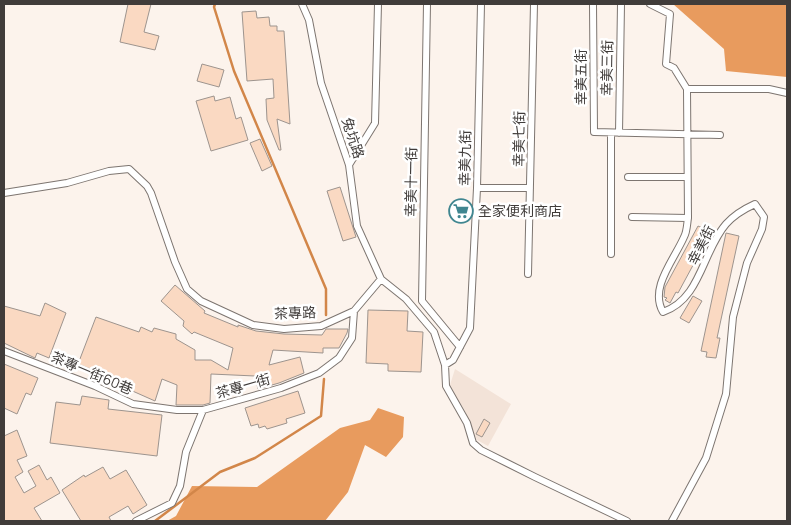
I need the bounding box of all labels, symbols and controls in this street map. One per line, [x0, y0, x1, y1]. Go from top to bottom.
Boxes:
street label: 幸美三街 [597, 40, 616, 96]
street label: 幸美五街 [571, 49, 590, 105]
street label: 幸美七街 [509, 111, 528, 167]
street label: 兔坑路 [338, 115, 369, 161]
street label: 幸美九街 [455, 130, 474, 186]
street label: 幸美十一街 [400, 147, 421, 217]
supermarket icon: 全家便利商店 [448, 198, 474, 224]
place label: 全家便利商店 [478, 201, 562, 220]
street label: 幸美街 [683, 222, 719, 268]
street label: 茶專路 [274, 302, 316, 323]
street label: 茶專一街60巷 [48, 347, 136, 398]
street label: 茶專一街 [213, 369, 272, 402]

